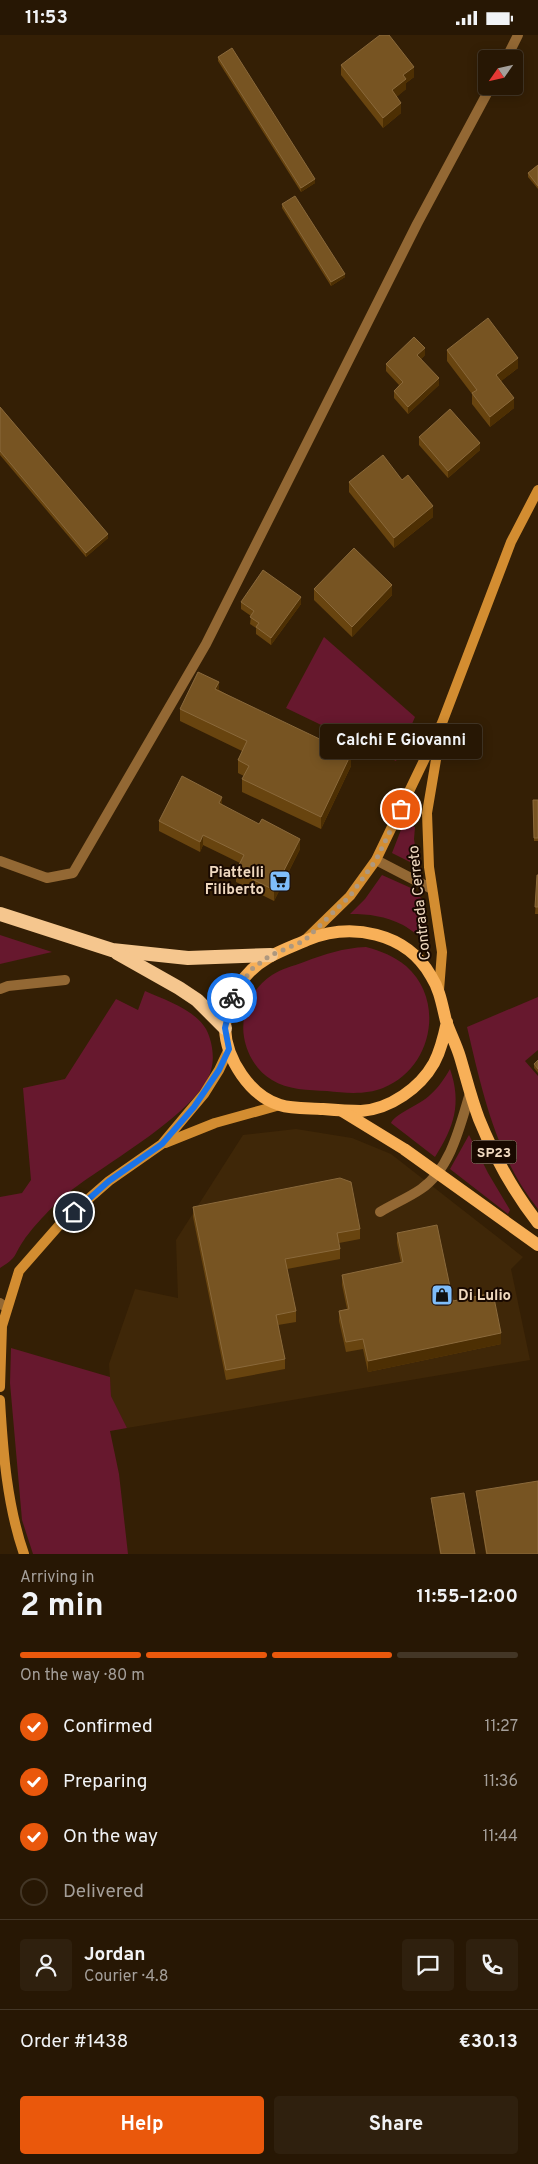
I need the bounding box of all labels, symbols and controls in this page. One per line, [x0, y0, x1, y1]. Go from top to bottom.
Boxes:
text: 11:53 [25, 6, 68, 30]
north arrow [478, 50, 522, 95]
map controls [478, 50, 523, 95]
callout: Calchi E Giovanni [320, 724, 482, 759]
text: Calchi E Giovanni [336, 731, 466, 751]
pin [380, 788, 422, 830]
icon: bag [387, 795, 415, 823]
street label: Contrada Cerreto [405, 844, 436, 961]
place label: Piattelli Filiberto [205, 864, 264, 900]
supermarket icon: Piattelli Filiberto [268, 869, 292, 893]
courier [207, 973, 257, 1023]
icon: bike [218, 984, 246, 1012]
road number: SP23 [472, 1141, 516, 1163]
pin [53, 1191, 95, 1233]
icon: home [60, 1198, 88, 1226]
shop icon: Di Lulio [430, 1283, 454, 1307]
place label: Di Lulio [458, 1287, 511, 1306]
text: Arriving in [20, 1568, 95, 1588]
text: 11:55–12:00 [417, 1585, 518, 1609]
text: 2 min [20, 1587, 104, 1627]
text: On the way · 80 m [20, 1666, 145, 1686]
icon: check [20, 1713, 48, 1741]
text: Confirmed [63, 1715, 153, 1739]
text: 11:27 [484, 1717, 518, 1737]
icon: check [20, 1768, 48, 1796]
text: Preparing [63, 1770, 147, 1794]
text: 11:36 [483, 1772, 518, 1792]
icon: check [20, 1823, 48, 1851]
text: On the way [63, 1825, 158, 1849]
text: 11:44 [483, 1827, 518, 1847]
text: Delivered [63, 1880, 144, 1904]
button: person [20, 1939, 72, 1991]
button: chat [402, 1939, 454, 1991]
button: phone [466, 1939, 518, 1991]
text: Jordan [84, 1943, 146, 1967]
text: Courier · 4.8 [84, 1967, 168, 1987]
text: Order #1438 [20, 2030, 128, 2054]
text: €30.13 [459, 2030, 518, 2054]
button: Help [20, 2096, 264, 2154]
button: Share [274, 2096, 518, 2154]

